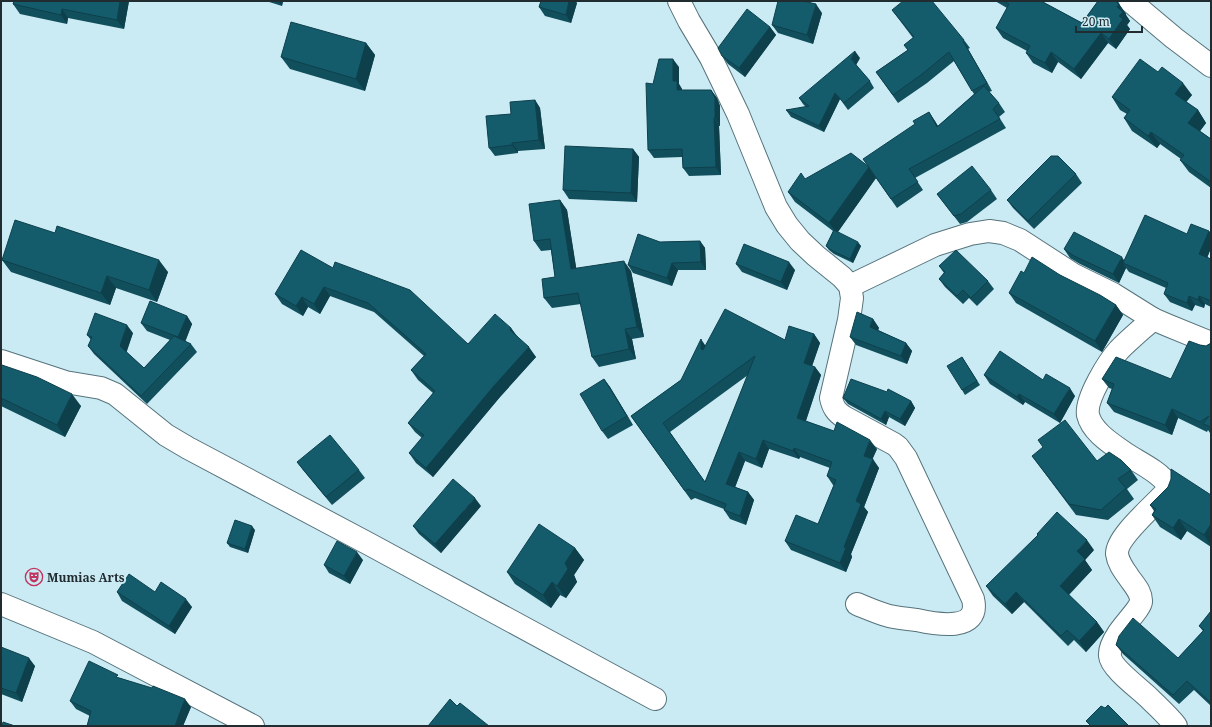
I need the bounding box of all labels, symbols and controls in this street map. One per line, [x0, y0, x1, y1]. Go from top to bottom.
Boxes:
scale bar [1076, 8, 1142, 34]
text: 20 m [1082, 13, 1110, 30]
theatre icon: Mumias Arts [24, 567, 44, 587]
place label: Mumias Arts [47, 569, 125, 586]

